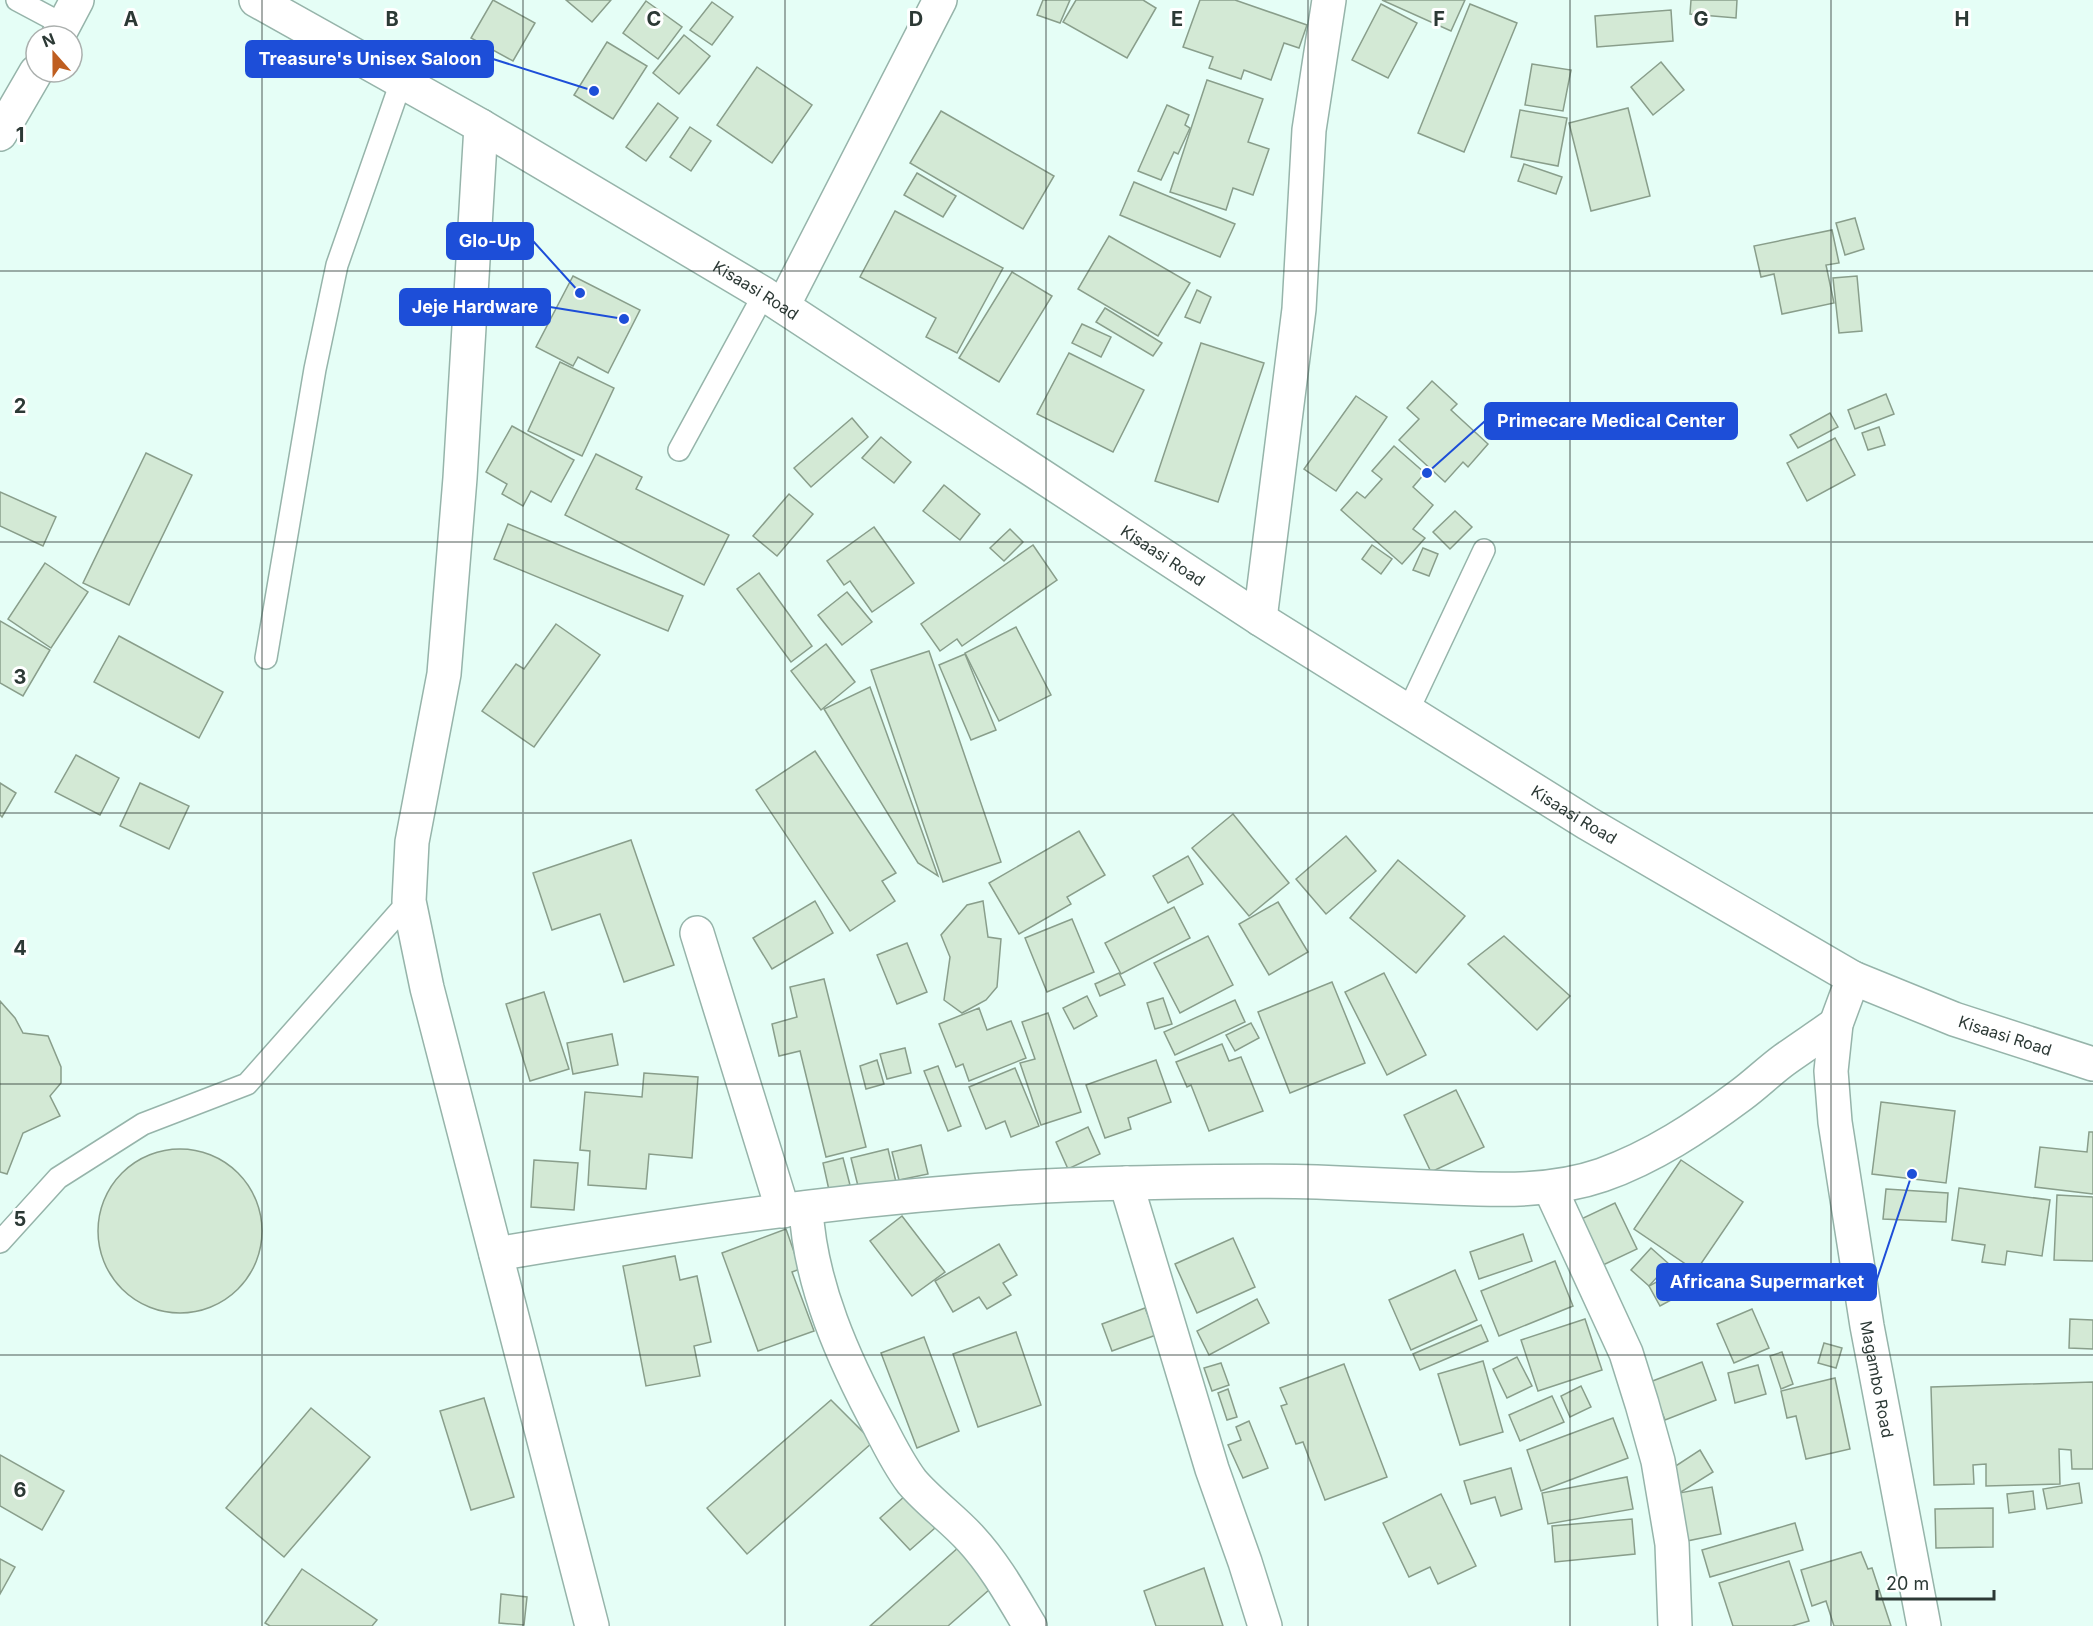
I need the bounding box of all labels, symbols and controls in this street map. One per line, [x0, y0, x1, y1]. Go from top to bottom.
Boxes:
text: A [124, 7, 139, 31]
text: B [385, 7, 399, 31]
text: C [647, 7, 661, 31]
text: D [909, 7, 923, 31]
text: E [1171, 7, 1183, 31]
text: F [1433, 7, 1445, 31]
text: G [1693, 7, 1709, 31]
text: H [1955, 7, 1969, 31]
north arrow [24, 24, 84, 84]
text: N [39, 28, 58, 52]
callout: Treasure's Unisex Saloon [246, 41, 493, 77]
text: Treasure's Unisex Saloon [259, 48, 481, 69]
text: 1 [16, 123, 24, 147]
callout: Glo-Up [447, 223, 533, 259]
text: Glo-Up [459, 230, 521, 251]
street label: Kisaasi Road [710, 256, 802, 324]
callout: Jeje Hardware [400, 289, 550, 325]
text: Jeje Hardware [412, 296, 539, 317]
text: 2 [14, 394, 26, 418]
callout: Primecare Medical Center [1485, 403, 1737, 439]
text: Primecare Medical Center [1497, 410, 1725, 431]
street label: Kisaasi Road [1117, 521, 1209, 590]
text: 3 [14, 665, 26, 689]
street label: Kisaasi Road [1528, 781, 1621, 848]
text: 4 [13, 936, 27, 960]
street label: Kisaasi Road [1956, 1011, 2054, 1060]
text: 5 [14, 1207, 26, 1231]
callout: Africana Supermarket [1657, 1264, 1876, 1300]
text: Africana Supermarket [1670, 1271, 1865, 1292]
street label: Magambo Road [1856, 1319, 1898, 1439]
text: 6 [14, 1478, 27, 1502]
scale bar [1877, 1563, 1994, 1601]
text: 20 m [1886, 1573, 1929, 1594]

